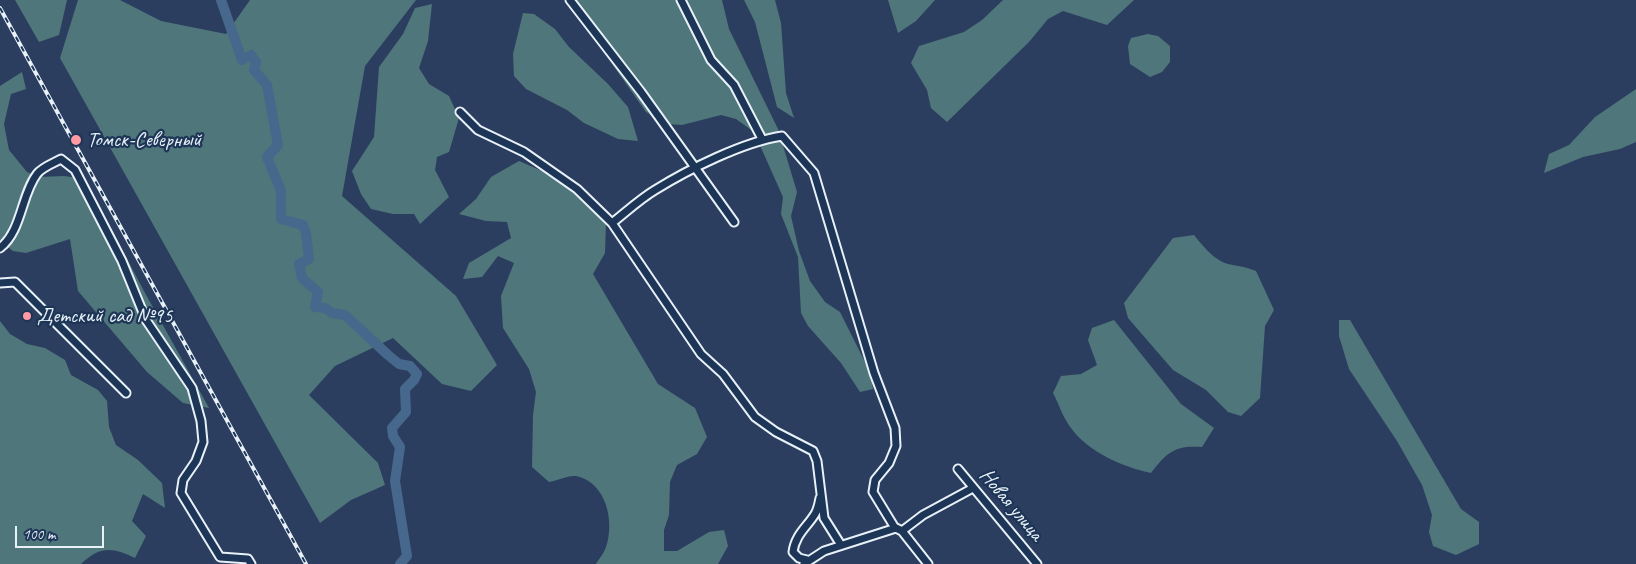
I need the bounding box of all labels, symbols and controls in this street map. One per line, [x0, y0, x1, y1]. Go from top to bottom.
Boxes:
place label: Томск-Северный [87, 127, 201, 153]
marker: Томск-Северный [69, 133, 83, 147]
place label: Детский сад №95 [37, 303, 172, 329]
marker: Детский сад №95 [21, 310, 33, 322]
street label: Новая улица [974, 464, 1048, 546]
scale bar [18, 516, 106, 548]
text: 100 m [23, 525, 55, 544]

